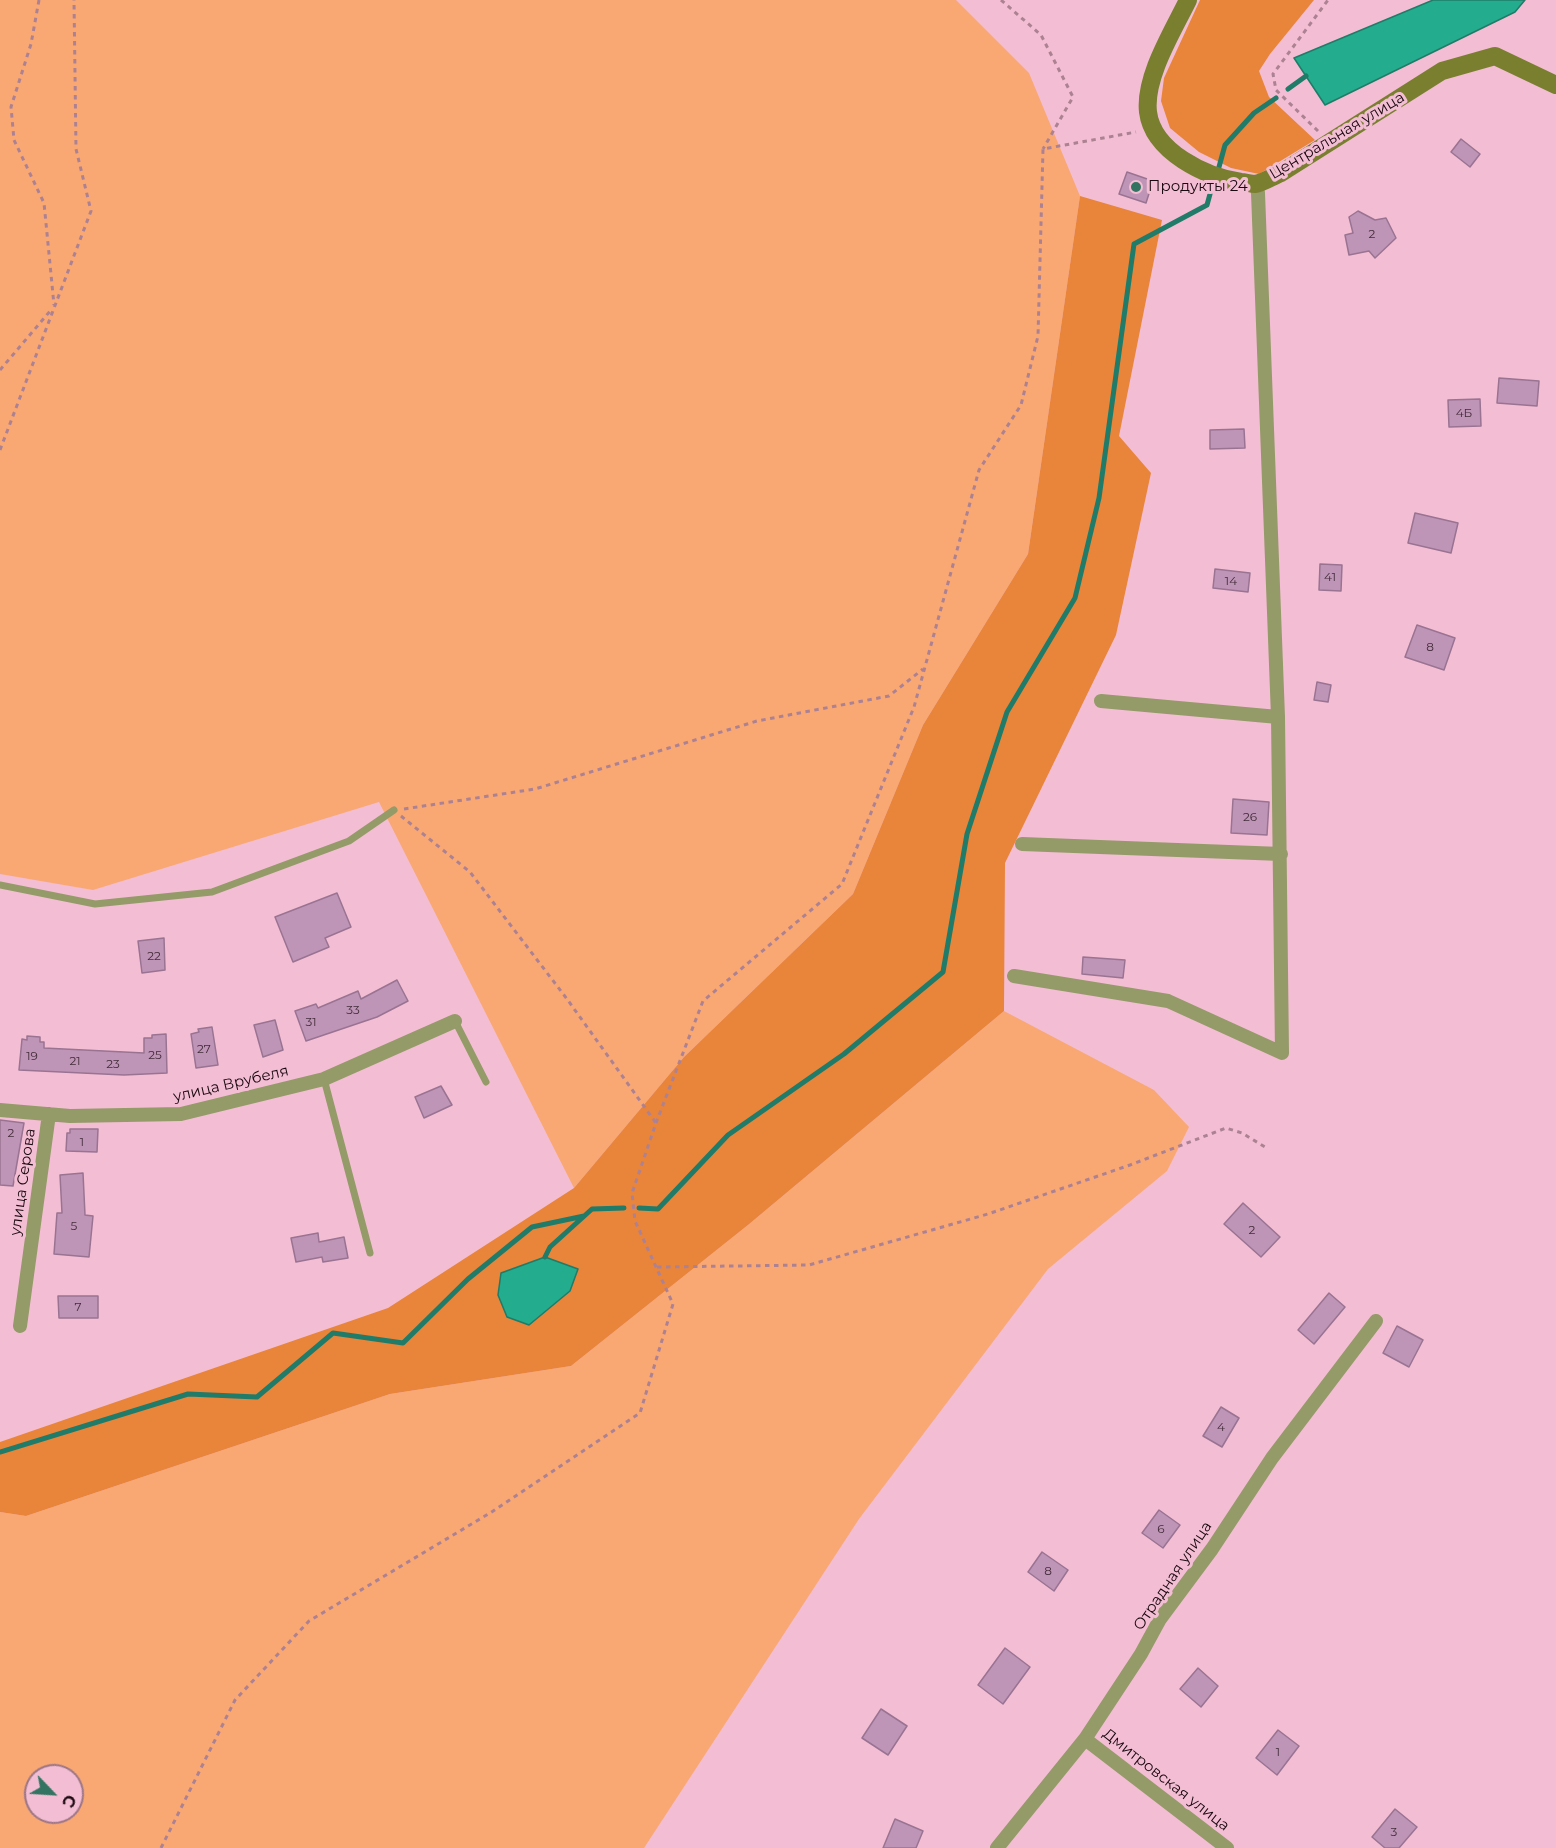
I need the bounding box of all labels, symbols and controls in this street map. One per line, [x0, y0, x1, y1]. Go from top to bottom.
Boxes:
street label: Центральная улица [1266, 89, 1408, 183]
place label: Продукты 24 [1148, 178, 1248, 196]
marker: Продукты 24 [1129, 180, 1143, 194]
house number: 2 [1369, 227, 1375, 241]
house number: 4Б [1456, 406, 1472, 420]
house number: 41 [1324, 570, 1336, 584]
house number: 14 [1225, 574, 1237, 588]
house number: 8 [1426, 640, 1434, 654]
house number: 26 [1243, 810, 1257, 824]
house number: 22 [147, 949, 161, 963]
house number: 33 [346, 1003, 360, 1017]
house number: 31 [305, 1015, 317, 1029]
house number: 27 [197, 1042, 211, 1056]
house number: 25 [148, 1048, 162, 1062]
house number: 19 [26, 1049, 38, 1063]
house number: 21 [69, 1054, 81, 1068]
house number: 23 [106, 1057, 120, 1071]
street label: улица Врубеля [172, 1062, 290, 1106]
house number: 2 [8, 1126, 14, 1140]
street label: улица Серова [7, 1127, 39, 1237]
house number: 1 [80, 1135, 84, 1149]
house number: 5 [71, 1219, 77, 1233]
house number: 2 [1249, 1223, 1255, 1237]
house number: 7 [74, 1300, 82, 1314]
house number: 4 [1217, 1420, 1225, 1434]
street label: Отрадная улица [1130, 1518, 1216, 1634]
house number: 6 [1157, 1522, 1165, 1536]
house number: 8 [1044, 1564, 1052, 1578]
street label: Дмитровская улица [1099, 1725, 1233, 1835]
house number: 1 [1276, 1745, 1280, 1759]
north arrow [24, 1764, 84, 1824]
text: С [58, 1792, 80, 1810]
house number: 3 [1391, 1825, 1397, 1839]

